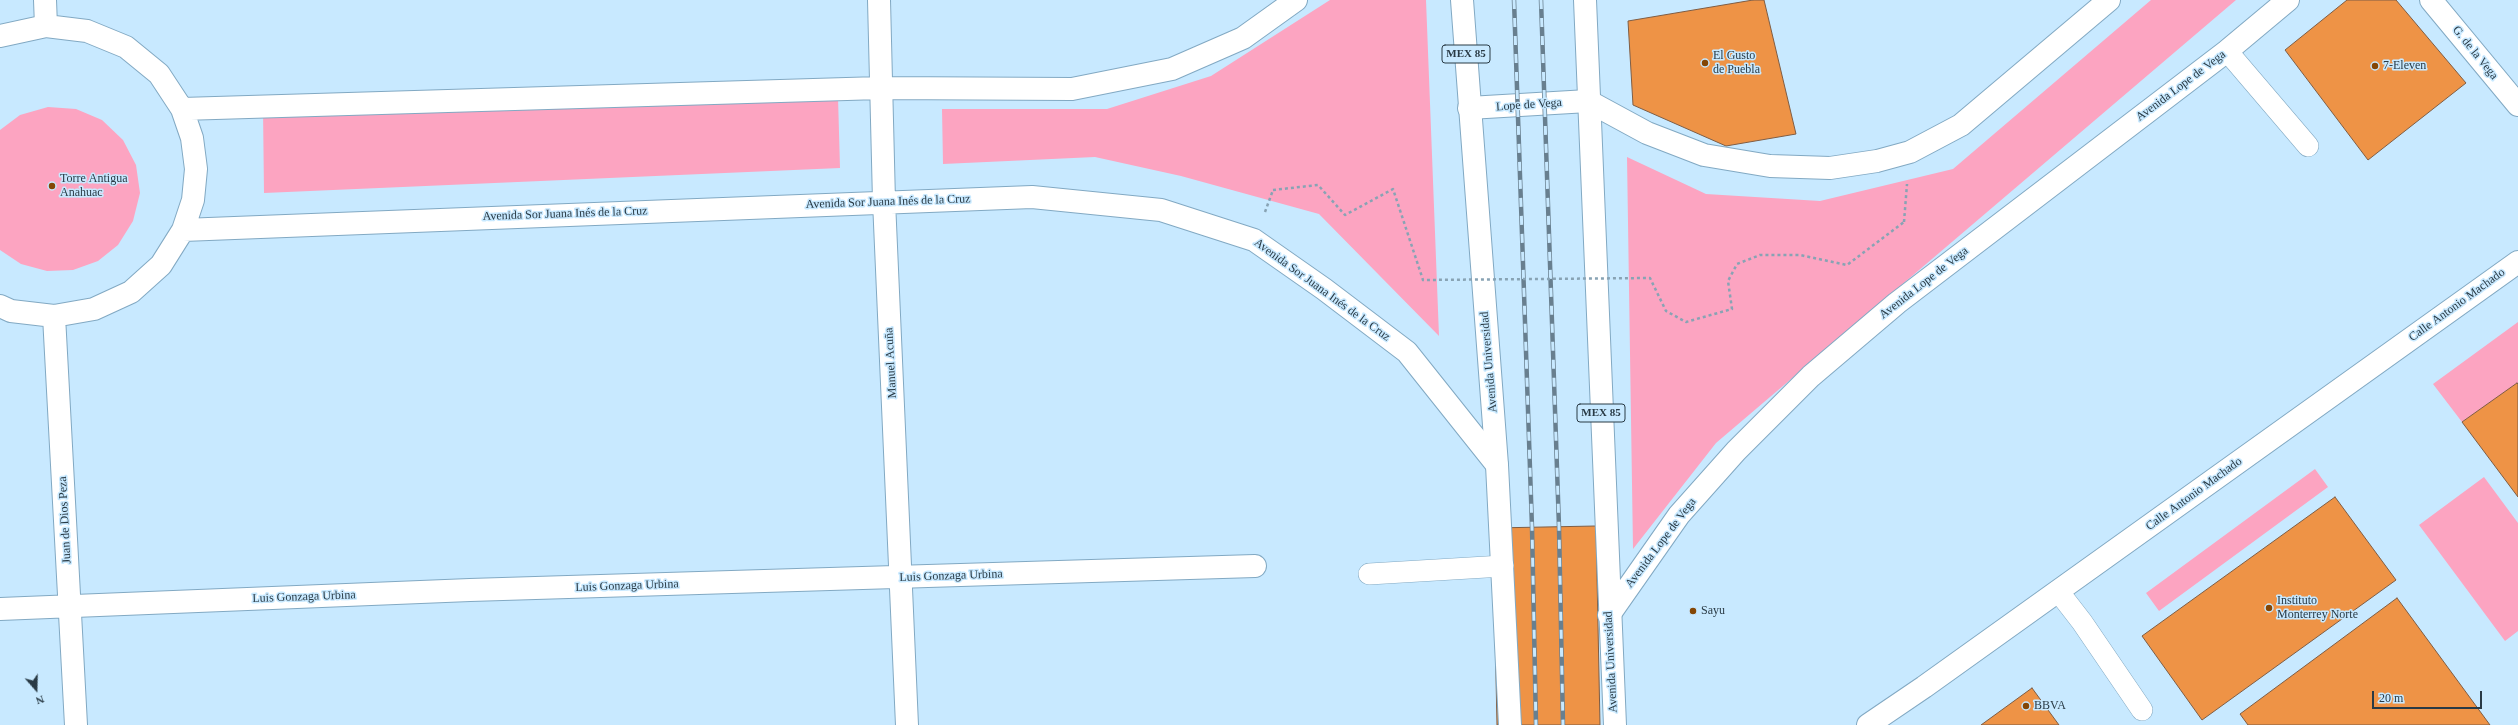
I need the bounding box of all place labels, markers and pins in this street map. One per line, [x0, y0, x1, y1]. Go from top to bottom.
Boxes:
place label: El Gusto de Puebla [1713, 49, 1760, 77]
marker: El Gusto de Puebla [1700, 58, 1710, 68]
place label: 7-Eleven [2383, 59, 2426, 73]
marker: 7-Eleven [2370, 61, 2380, 71]
place label: Torre Antigua Anahuac [60, 172, 127, 200]
marker: Torre Antigua Anahuac [47, 181, 57, 191]
place label: Instituto Monterrey Norte [2277, 594, 2358, 622]
marker: Instituto Monterrey Norte [2264, 603, 2274, 613]
place label: Sayu [1701, 604, 1725, 618]
marker: Sayu [1688, 606, 1698, 616]
place label: BBVA [2034, 699, 2066, 713]
marker: BBVA [2021, 701, 2031, 711]

